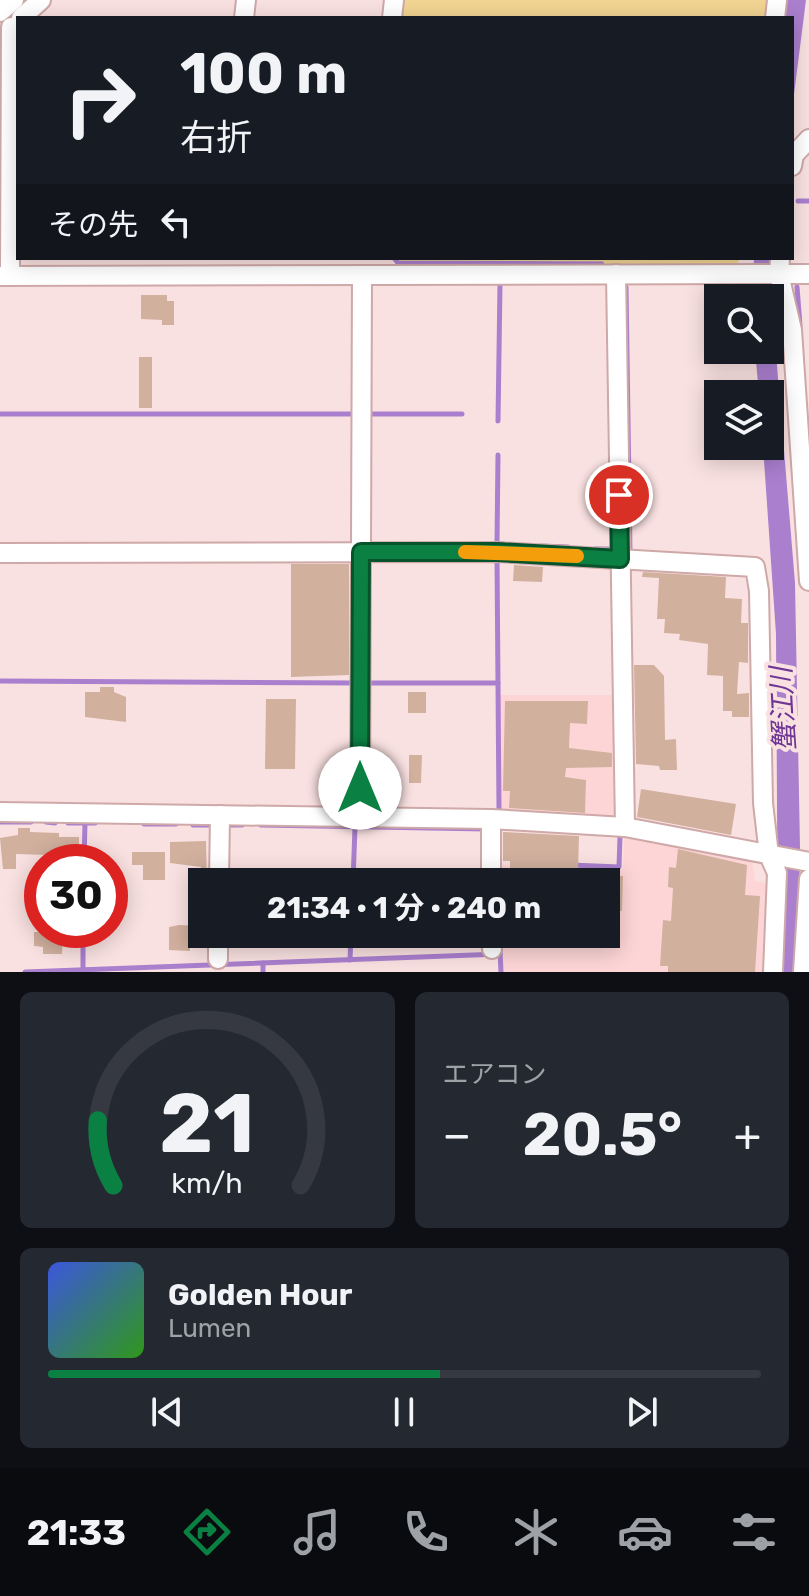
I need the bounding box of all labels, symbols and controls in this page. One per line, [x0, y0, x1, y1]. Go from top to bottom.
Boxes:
text: 100 m [180, 41, 347, 107]
icon: right [48, 48, 152, 152]
text: 右折 [180, 116, 252, 159]
icon: left [154, 200, 198, 244]
text: その先 [48, 207, 138, 243]
map controls [704, 284, 784, 460]
button: search [704, 284, 784, 364]
button: layers [704, 380, 784, 460]
pin [585, 461, 653, 529]
icon: arrive [597, 473, 641, 517]
water label: 蟹江川 [764, 663, 802, 752]
position arrow [318, 746, 402, 830]
speed limit sign: 30 [24, 844, 128, 948]
text: 21:34 · 1 分 · 240 m [267, 890, 541, 926]
text: エアコン [443, 1059, 547, 1090]
text: 21 [160, 1074, 255, 1173]
text: 20.5° [522, 1099, 682, 1170]
text: − [443, 1109, 471, 1161]
text: + [734, 1109, 761, 1161]
text: km/h [172, 1166, 243, 1200]
text: Golden Hour [168, 1277, 352, 1313]
text: Lumen [168, 1313, 251, 1344]
icon: previous [145, 1390, 189, 1434]
icon: pause [382, 1390, 426, 1434]
icon: next [620, 1390, 664, 1434]
icon: directions [179, 1504, 235, 1560]
icon: music [289, 1504, 345, 1560]
icon: phone [398, 1504, 454, 1560]
icon: climate [508, 1504, 564, 1560]
icon: car [617, 1504, 673, 1560]
icon: filters [726, 1504, 782, 1560]
text: 21:33 [27, 1511, 126, 1554]

